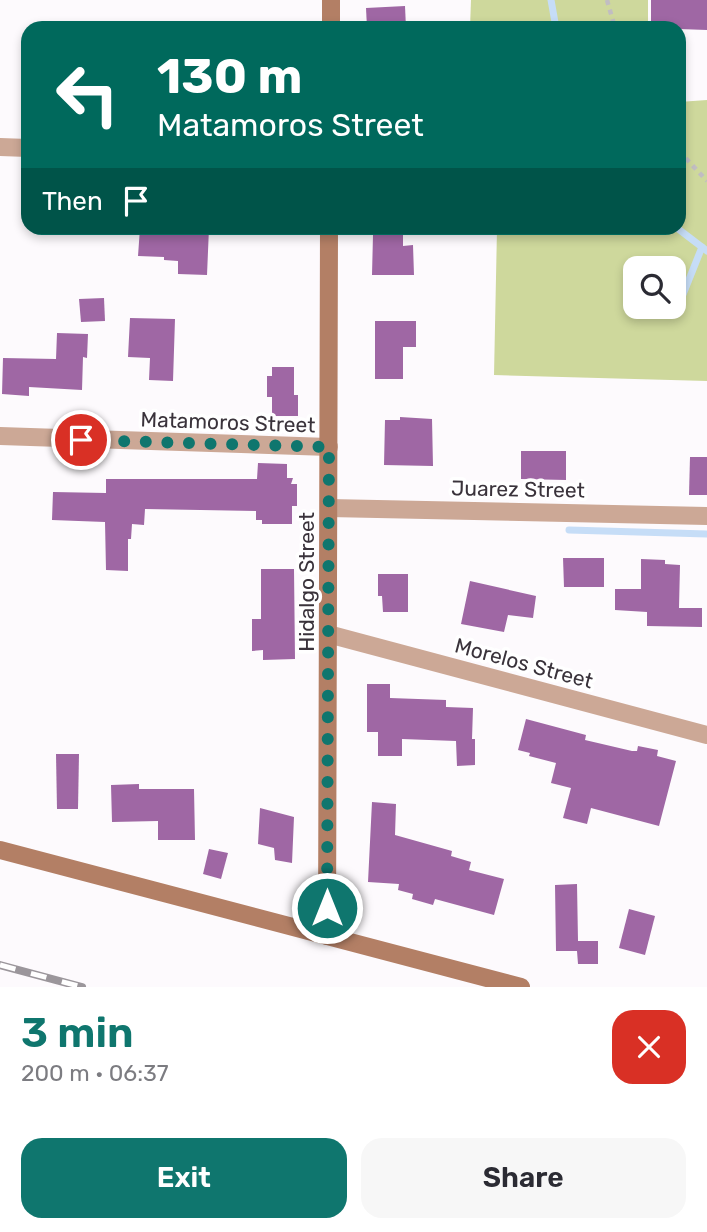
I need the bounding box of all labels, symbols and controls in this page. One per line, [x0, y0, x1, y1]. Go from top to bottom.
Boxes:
text: 130 m [157, 47, 302, 105]
icon: left [42, 49, 133, 140]
text: Matamoros Street [157, 106, 424, 144]
icon: arrive [117, 182, 155, 220]
text: Then [42, 186, 103, 217]
map controls [623, 256, 686, 319]
button: search [623, 256, 686, 319]
street label: Matamoros Street [140, 406, 316, 438]
pin [51, 410, 111, 470]
icon: arrive [62, 421, 100, 459]
street label: Juarez Street [451, 475, 585, 503]
street label: Hidalgo Street [294, 512, 319, 652]
street label: Morelos Street [452, 633, 596, 693]
position arrow [290, 871, 364, 945]
text: 3 min [21, 1008, 134, 1058]
button: close [612, 1010, 686, 1084]
text: 200 m · 06:37 [21, 1059, 169, 1087]
button: Exit [21, 1138, 347, 1218]
button: Share [361, 1138, 686, 1218]

